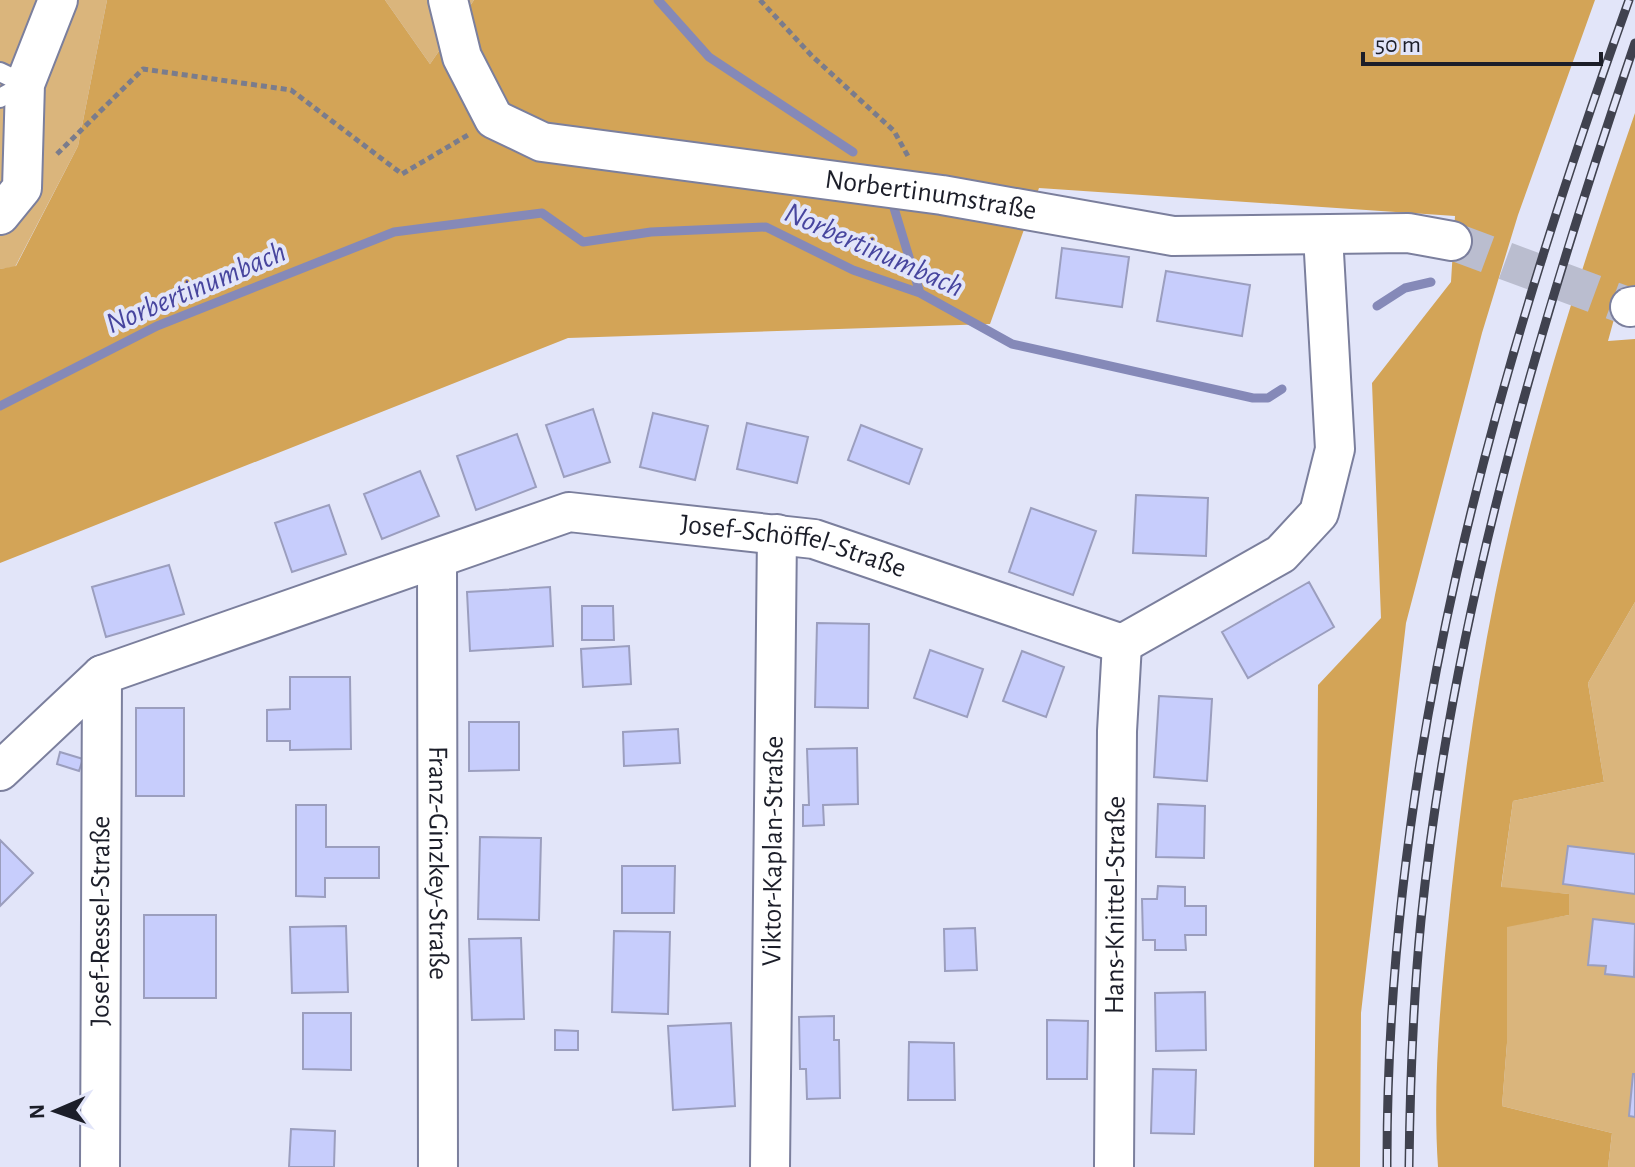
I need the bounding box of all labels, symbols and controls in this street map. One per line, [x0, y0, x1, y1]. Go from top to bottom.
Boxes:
scale bar [1363, 16, 1601, 66]
text: 50 m [1375, 33, 1421, 57]
street label: Norbertinumstraße [823, 166, 1039, 225]
water label: Norbertinumbach [780, 197, 968, 303]
water label: Norbertinumbach [102, 237, 290, 339]
street label: Josef-Schöffel-Straße [679, 510, 910, 583]
street label: Viktor-Kaplan-Straße [758, 736, 789, 966]
street label: Franz-Ginzkey-Straße [423, 746, 452, 980]
street label: Hans-Knittel-Straße [1101, 796, 1131, 1014]
street label: Josef-Ressel-Straße [87, 816, 115, 1026]
north arrow [16, 1071, 96, 1151]
text: N [26, 1104, 48, 1120]

